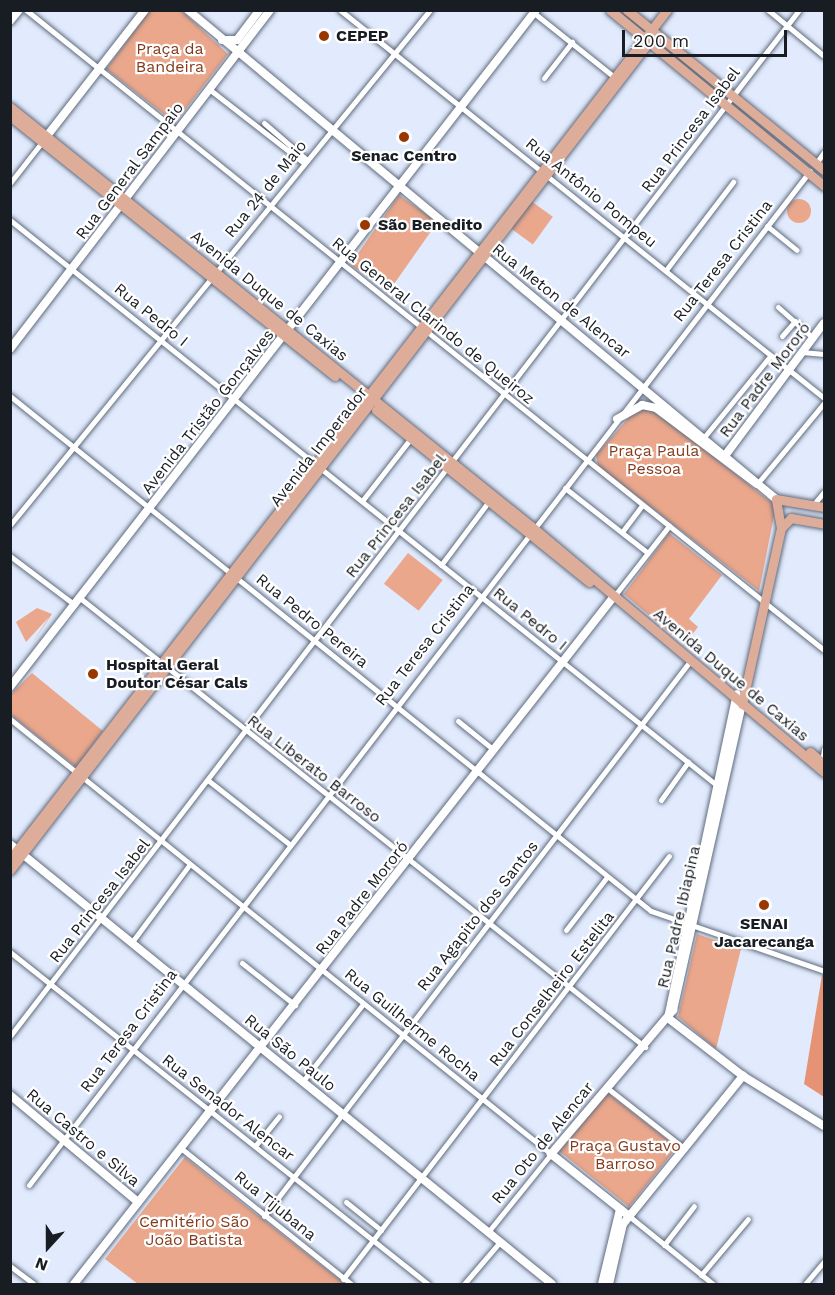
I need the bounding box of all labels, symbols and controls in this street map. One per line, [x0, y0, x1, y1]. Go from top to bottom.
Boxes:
scale bar [625, 18, 790, 56]
place label: CEPEP [336, 26, 388, 46]
marker: CEPEP [317, 29, 331, 43]
text: 200 m [633, 30, 689, 51]
park label: Praça da Bandeira [136, 39, 204, 77]
street label: Rua Princesa Isabel [637, 63, 745, 197]
street label: Rua General Sampaio [72, 98, 188, 244]
marker: Senac Centro [397, 130, 411, 144]
street label: Rua Antônio Pompeu [521, 134, 661, 252]
street label: Rua 24 de Maio [221, 136, 311, 242]
place label: Senac Centro [351, 146, 457, 166]
street label: Rua Teresa Cristina [669, 196, 777, 326]
place label: São Benedito [378, 215, 482, 235]
marker: São Benedito [356, 216, 374, 234]
street label: Avenida Duque de Caxias [186, 226, 352, 366]
street label: Rua General Clarindo de Queiroz [328, 233, 538, 409]
street label: Rua Meton de Alencar [488, 239, 634, 363]
street label: Rua Pedro I [110, 279, 192, 351]
street label: Rua Padre Mororó [715, 319, 815, 441]
street label: Avenida Tristão Gonçalves [137, 325, 279, 499]
street label: Avenida Imperador [266, 383, 372, 511]
park label: Praça Paula Pessoa [608, 441, 700, 479]
street label: Rua Princesa Isabel [341, 450, 451, 582]
street label: Rua Pedro Pereira [252, 570, 372, 672]
street label: Rua Teresa Cristina [371, 580, 479, 710]
street label: Rua Pedro I [489, 583, 571, 655]
street label: Avenida Duque de Caxias [649, 604, 813, 746]
place label: Hospital Geral Doutor César Cals [106, 655, 248, 693]
marker: Hospital Geral Doutor César Cals [84, 665, 102, 683]
street label: Rua Liberato Barroso [243, 711, 385, 827]
street label: Rua Princesa Isabel [45, 835, 155, 967]
street label: Rua Padre Mororó [311, 837, 413, 959]
street label: Rua Agapito dos Santos [413, 837, 543, 995]
street label: Rua Padre Ibiapina [653, 844, 705, 990]
marker: SENAI Jacarecanga [757, 898, 771, 912]
street label: Rua Conselheiro Estelita [485, 907, 619, 1071]
place label: SENAI Jacarecanga [714, 914, 814, 952]
street label: Rua Guilherme Rocha [340, 964, 484, 1086]
street label: Rua Teresa Cristina [76, 965, 182, 1097]
street label: Rua São Paulo [240, 1010, 340, 1096]
street label: Rua Senador Alencar [157, 1050, 299, 1166]
street label: Rua Oto de Alencar [488, 1078, 598, 1208]
street label: Rua Castro e Silva [22, 1085, 144, 1191]
park label: Praça Gustavo Barroso [569, 1136, 681, 1174]
street label: Rua Tijubana [230, 1167, 320, 1245]
park label: Cemitério São João Batista [139, 1212, 249, 1250]
north arrow [18, 1217, 78, 1277]
text: N [32, 1253, 50, 1275]

